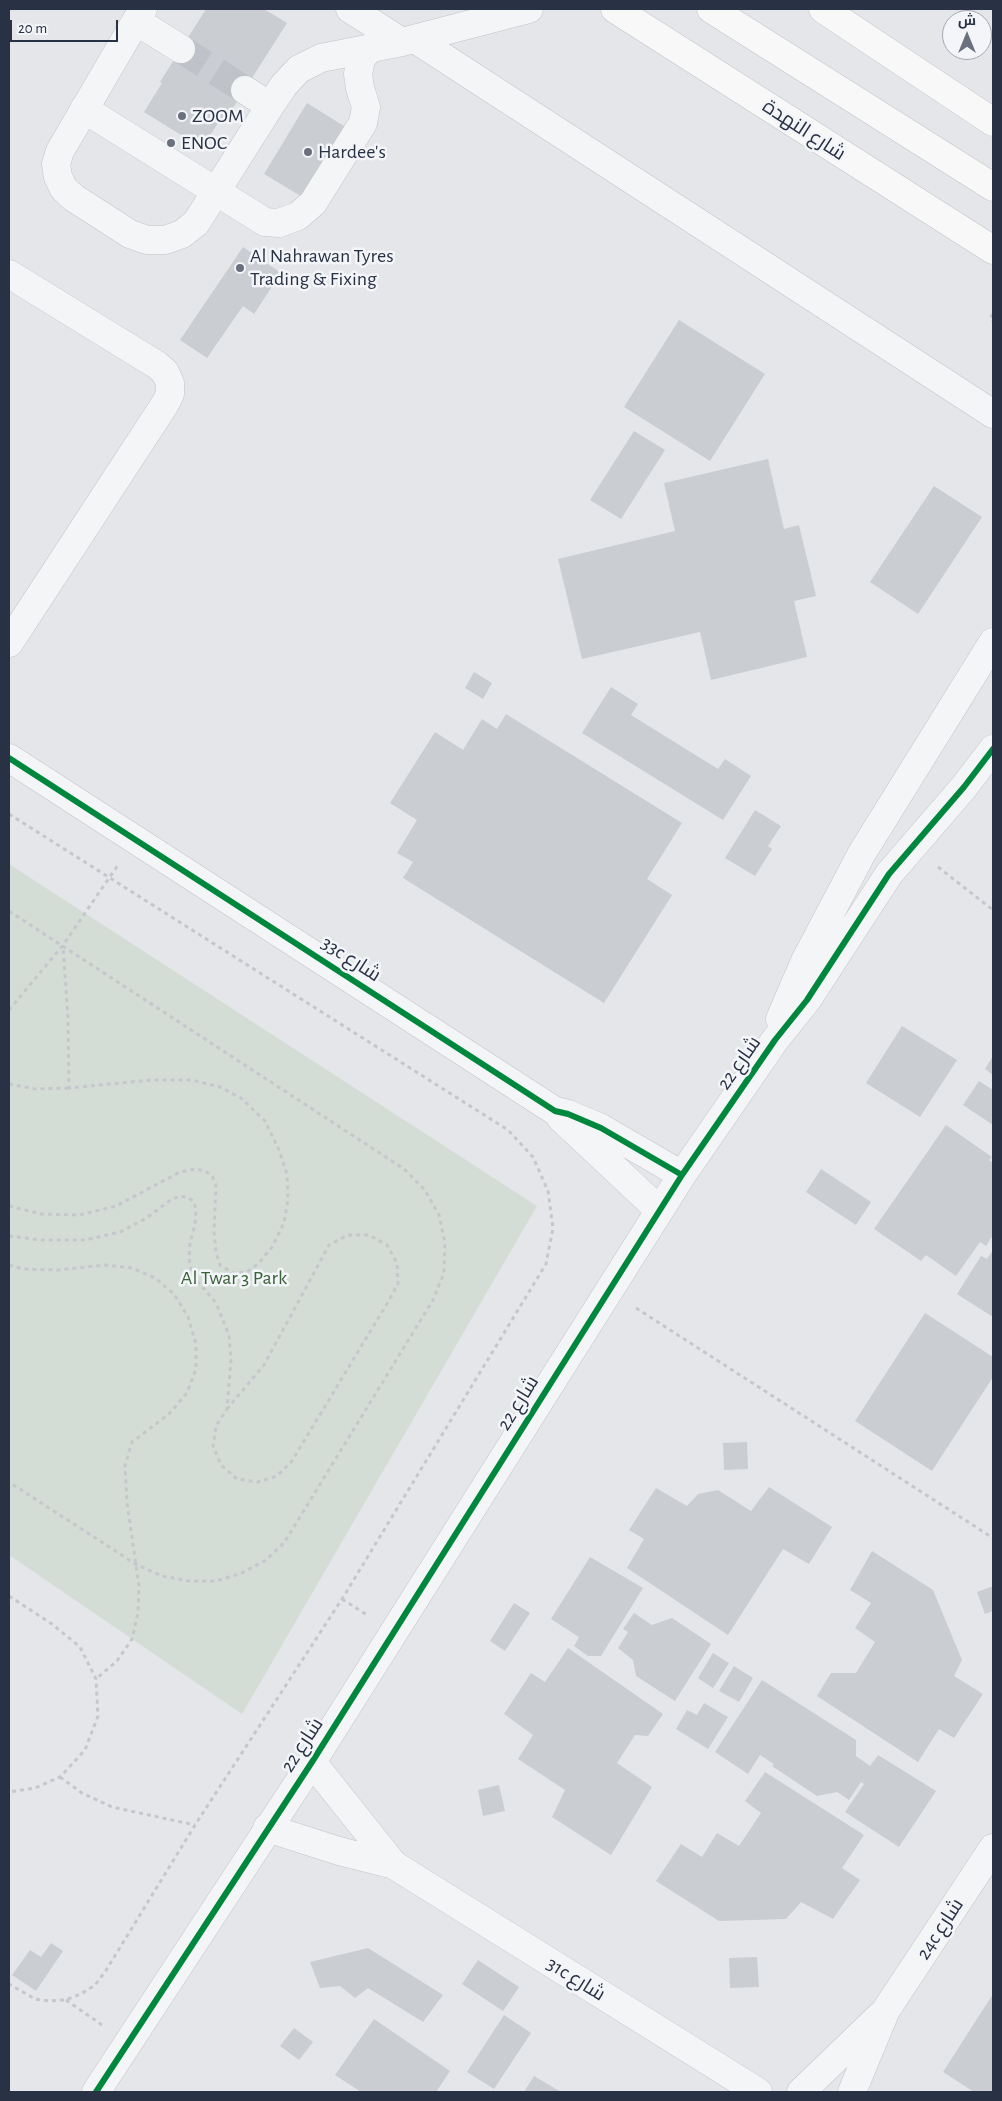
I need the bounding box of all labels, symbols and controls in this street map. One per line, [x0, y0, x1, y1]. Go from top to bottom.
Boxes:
scale bar [12, 10, 120, 42]
north arrow [942, 10, 992, 60]
text: ش [958, 14, 976, 28]
text: 20 m [18, 21, 47, 36]
street label: شارع النهدة [758, 94, 850, 166]
place label: ZOOM [192, 104, 244, 128]
marker: ZOOM [176, 110, 188, 122]
place label: ENOC [181, 131, 227, 155]
marker: ENOC [165, 137, 177, 149]
place label: Hardee's [318, 140, 386, 164]
marker: Hardee's [302, 146, 314, 158]
place label: Al Nahrawan Tyres Trading & Fixing [250, 244, 394, 291]
marker: Al Nahrawan Tyres Trading & Fixing [234, 262, 246, 274]
street label: 33c شارع [317, 931, 385, 987]
street label: شارع 22 [712, 1031, 766, 1095]
park label: Al Twar 3 Park [181, 1266, 287, 1290]
street label: شارع 22 [492, 1371, 544, 1435]
street label: شارع 22 [276, 1713, 328, 1777]
street label: 24c شارع [911, 1894, 969, 1964]
street label: 31c شارع [542, 1952, 610, 2006]

